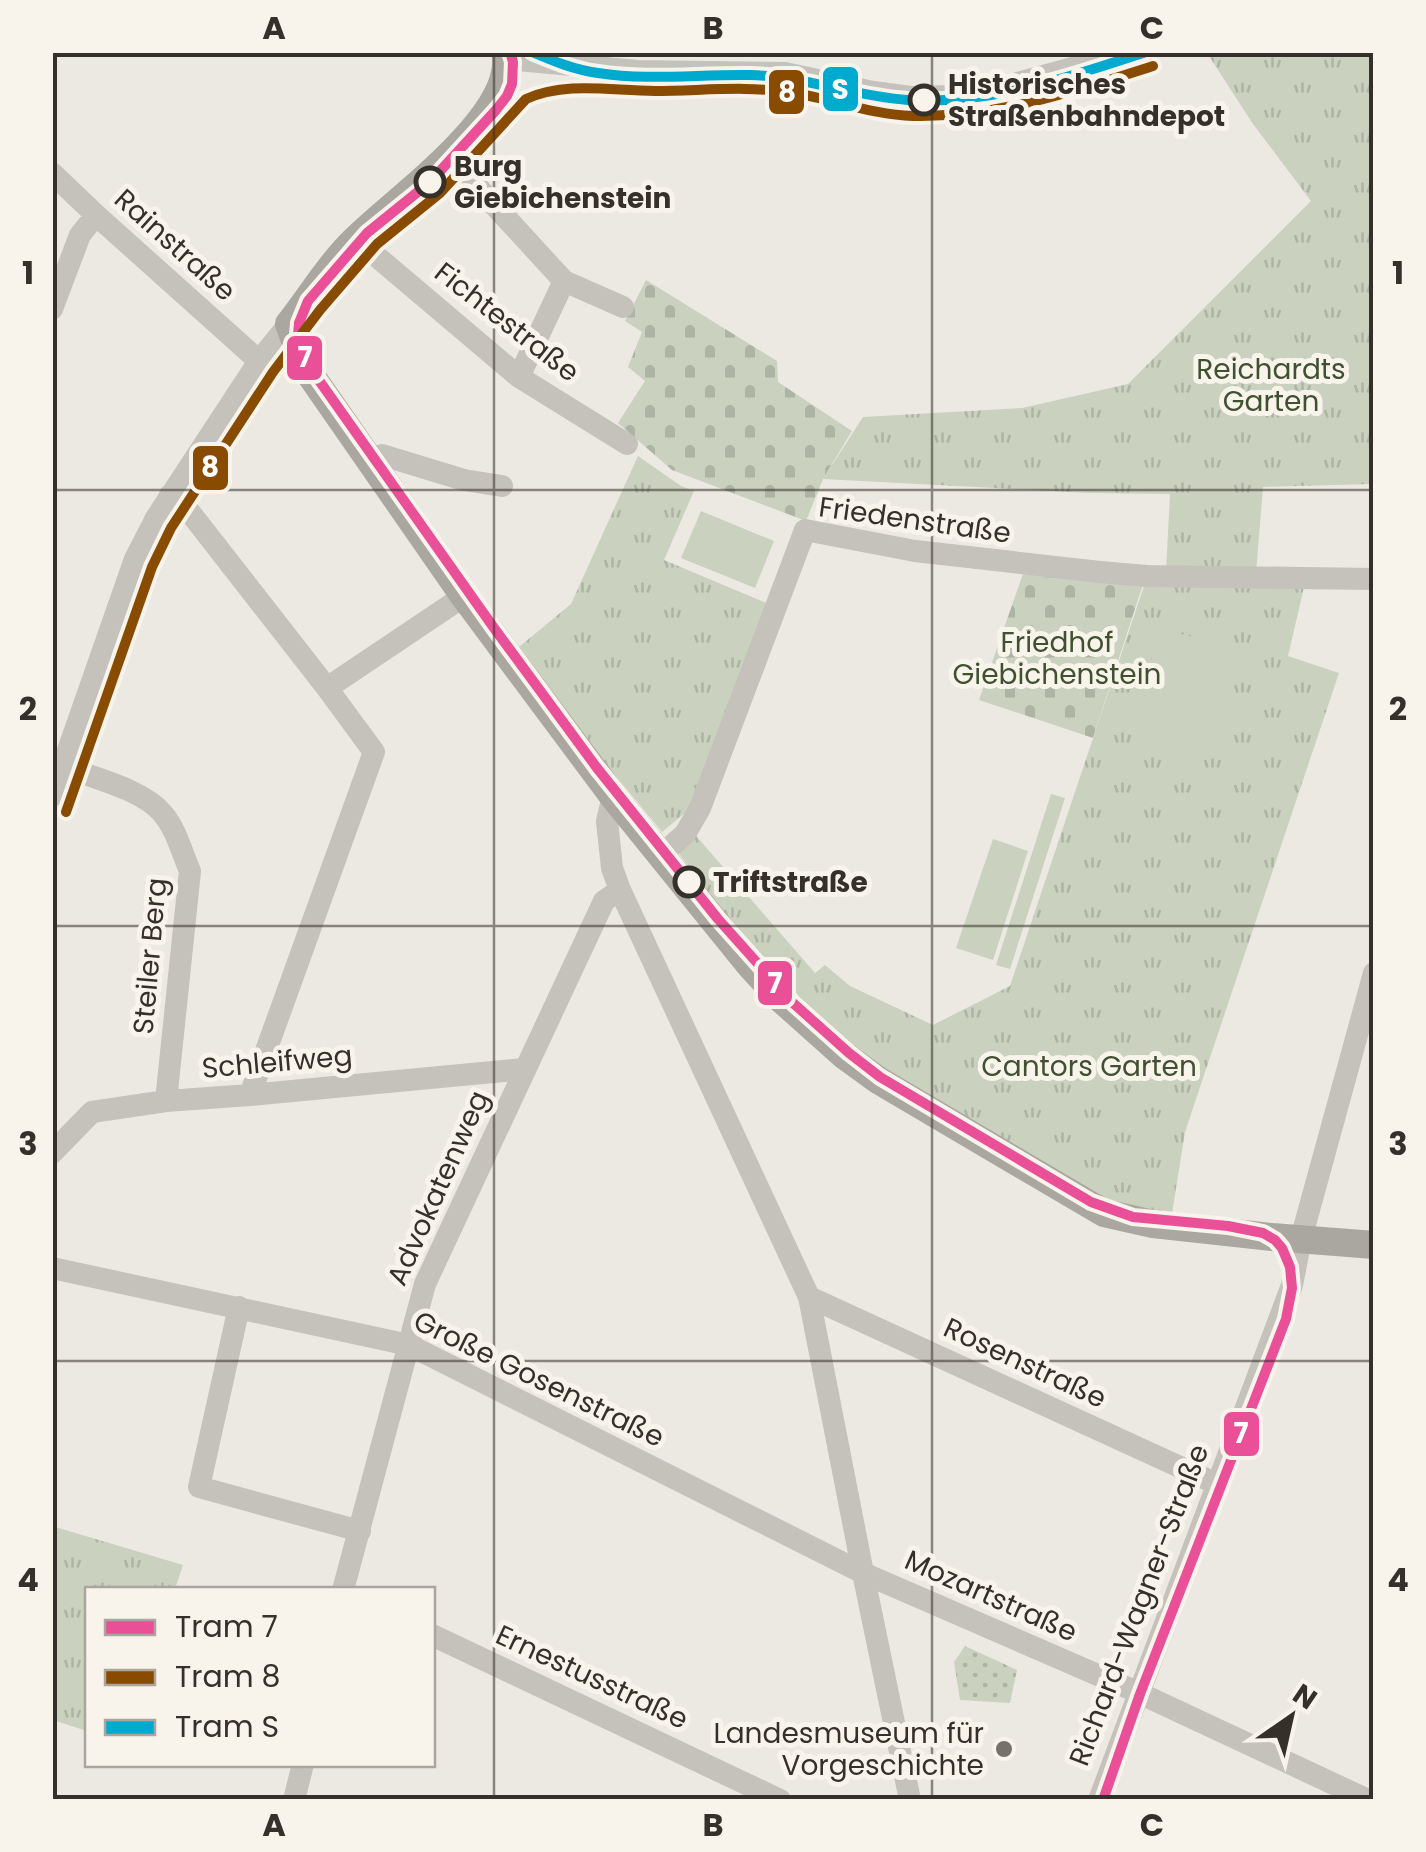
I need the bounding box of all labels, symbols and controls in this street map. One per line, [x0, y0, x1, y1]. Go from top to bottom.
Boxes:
text: A [262, 5, 286, 50]
text: B [702, 5, 724, 50]
text: C [1140, 5, 1164, 50]
line badge: S [821, 65, 860, 113]
place label: Historisches Straßenbahndepot [948, 65, 1225, 136]
line badge: 8 [767, 68, 806, 116]
text: S [831, 70, 849, 109]
text: 8 [778, 73, 796, 112]
marker: Historisches Straßenbahndepot [909, 85, 939, 115]
place label: Burg Giebichenstein [454, 147, 671, 218]
marker: Burg Giebichenstein [415, 167, 445, 197]
street label: Rainstraße [106, 180, 244, 310]
text: 1 [22, 250, 34, 295]
text: 1 [1392, 250, 1404, 295]
street label: Fichtestraße [426, 253, 588, 391]
line badge: 7 [285, 334, 324, 382]
text: 7 [298, 338, 313, 377]
park label: Reichardts Garten [1196, 350, 1346, 421]
line badge: 8 [191, 444, 230, 492]
text: 8 [201, 448, 219, 487]
street label: Friedenstraße [816, 487, 1014, 553]
park label: Friedhof Giebichenstein [952, 623, 1162, 694]
text: 2 [19, 686, 37, 731]
text: 2 [1389, 686, 1407, 731]
place label: Triftstraße [713, 863, 868, 902]
marker: Triftstraße [674, 867, 704, 897]
street label: Steiler Berg [124, 876, 176, 1036]
line badge: 7 [756, 959, 794, 1007]
text: 7 [768, 964, 783, 1003]
street label: Schleifweg [200, 1036, 354, 1088]
park label: Cantors Garten [981, 1047, 1197, 1086]
street label: Advokatenweg [378, 1084, 498, 1292]
text: 3 [18, 1121, 38, 1166]
text: 3 [1388, 1121, 1408, 1166]
street label: Große Gosenstraße [407, 1301, 671, 1457]
street label: Rosenstraße [937, 1308, 1113, 1418]
line badge: 7 [1222, 1410, 1261, 1458]
text: 7 [1234, 1414, 1249, 1453]
street label: Richard-Wagner-Straße [1060, 1439, 1218, 1771]
street label: Mozartstraße [899, 1541, 1083, 1651]
text: 4 [17, 1557, 39, 1602]
text: 4 [1387, 1557, 1409, 1602]
legend [85, 1587, 435, 1767]
text: Tram 7 [175, 1605, 278, 1648]
street label: Ernestusstraße [489, 1615, 695, 1739]
text: Tram 8 [175, 1655, 281, 1698]
north arrow [1241, 1667, 1341, 1767]
text: N [1285, 1675, 1324, 1719]
text: Tram S [175, 1705, 279, 1748]
place label: Landesmuseum für Vorgeschichte [714, 1714, 984, 1785]
marker: Landesmuseum für Vorgeschichte [993, 1738, 1015, 1760]
text: A [262, 1802, 286, 1847]
text: B [702, 1802, 724, 1847]
text: C [1140, 1802, 1164, 1847]

